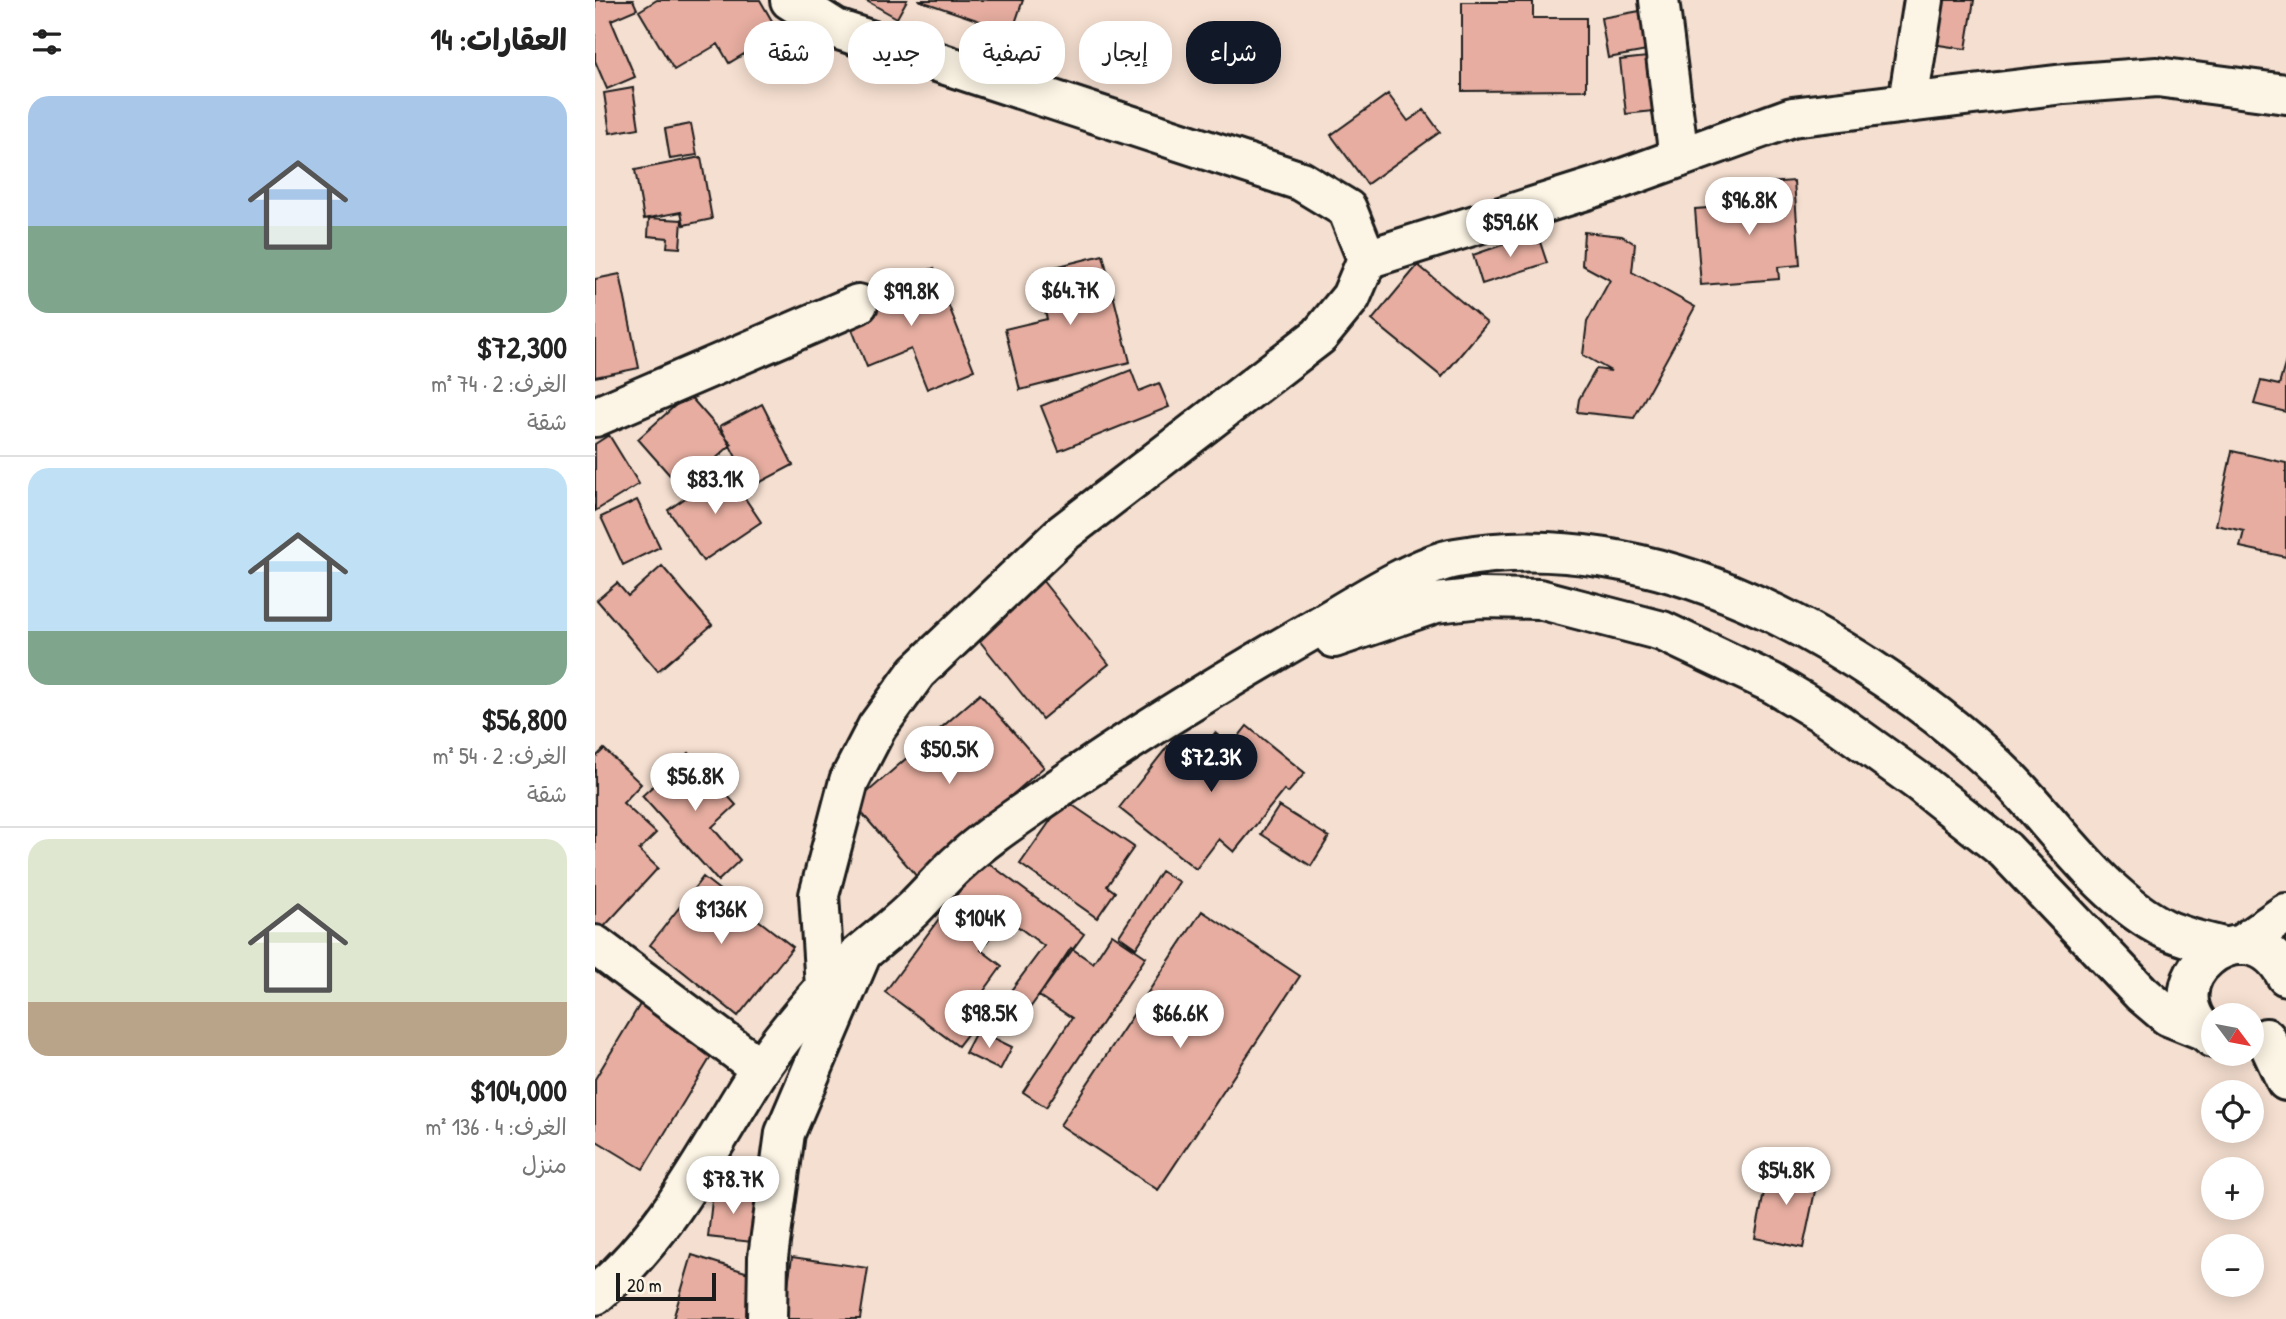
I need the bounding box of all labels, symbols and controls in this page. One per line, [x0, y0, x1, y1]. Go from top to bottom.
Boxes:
text: العقارات: 14 [430, 19, 567, 59]
chip: شقة [744, 21, 834, 84]
chip: جديد [848, 21, 945, 84]
chip: تصفية [959, 21, 1065, 84]
chip: إيجار [1079, 21, 1172, 84]
chip: شراء [1186, 21, 1281, 84]
icon: filters [28, 23, 66, 61]
icon: home [235, 142, 361, 268]
pin: $96.8K [1692, 177, 1806, 237]
text: $96.8K [1721, 184, 1777, 215]
pin: $59.6K [1453, 200, 1567, 259]
text: $59.6K [1482, 206, 1538, 237]
pin: $99.8K [854, 268, 968, 328]
pin: $64.7K [1013, 268, 1127, 327]
text: $64.7K [1041, 274, 1099, 305]
text: $99.8K [883, 275, 939, 306]
text: $72,300 [477, 327, 567, 367]
text: الغرف: 2 · 74 m² [431, 368, 567, 399]
text: شقة [527, 406, 567, 437]
pin: $83.1K [658, 456, 772, 516]
text: $83.1K [686, 463, 744, 494]
icon: home [235, 514, 361, 640]
text: $56,800 [481, 699, 567, 739]
pin: $50.5K [892, 726, 1006, 786]
text: $50.5K [920, 733, 978, 764]
pin: $72.3K [1154, 734, 1268, 794]
text: الغرف: 2 · 54 m² [433, 740, 567, 771]
text: $72.3K [1180, 741, 1242, 772]
pin: $56.8K [638, 754, 752, 813]
text: $56.8K [666, 760, 724, 791]
text: شقة [527, 778, 567, 809]
icon: home [235, 885, 361, 1011]
pin: $136K [672, 886, 770, 946]
text: $136K [695, 893, 747, 924]
pin: $104K [931, 895, 1029, 955]
text: $104K [955, 902, 1005, 933]
pin: $98.5K [932, 990, 1046, 1050]
pin: $66.6K [1123, 990, 1237, 1050]
text: $98.5K [961, 997, 1017, 1028]
text: $66.6K [1152, 997, 1208, 1028]
north arrow [2201, 1003, 2265, 1066]
map controls [2201, 1003, 2264, 1297]
text: $104,000 [470, 1070, 567, 1110]
button: locate [2201, 1080, 2264, 1143]
text: الغرف: 4 · 136 m² [425, 1111, 567, 1142]
pin: $54.8K [1729, 1148, 1843, 1207]
text: منزل [522, 1149, 567, 1180]
text: $54.8K [1758, 1154, 1814, 1185]
pin: $78.7K [676, 1156, 790, 1216]
button: + [2201, 1157, 2264, 1220]
text: $78.7K [702, 1163, 764, 1194]
button: − [2201, 1234, 2264, 1297]
scale bar [616, 1270, 716, 1302]
text: 20 m [627, 1272, 662, 1298]

